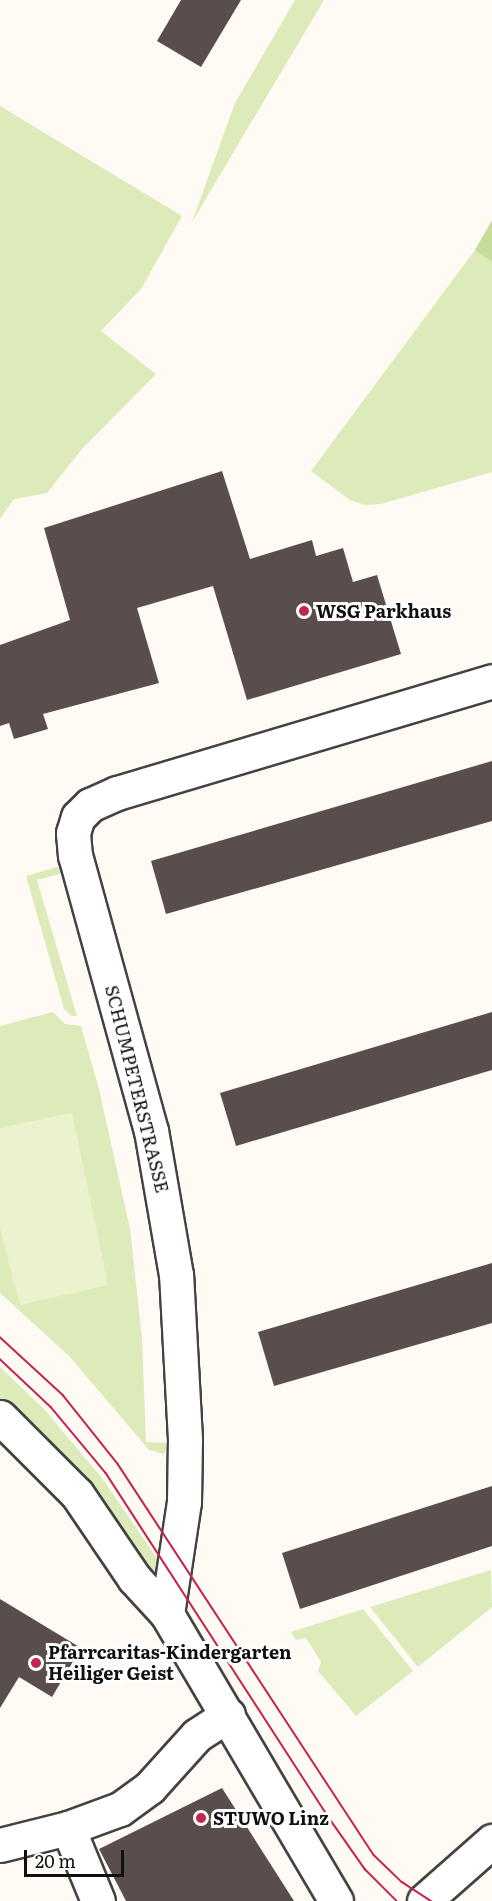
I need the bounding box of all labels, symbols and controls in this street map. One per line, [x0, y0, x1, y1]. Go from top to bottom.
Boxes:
place label: WSG Parkhaus [316, 600, 451, 622]
marker: WSG Parkhaus [297, 604, 311, 618]
street label: SCHUMPETERSTRASSE [101, 983, 173, 1195]
place label: Pfarrcaritas-Kindergarten Heiliger Geist [48, 1642, 291, 1684]
marker: Pfarrcaritas-Kindergarten Heiliger Geist [29, 1656, 43, 1670]
place label: STUWO Linz [213, 1807, 329, 1829]
marker: STUWO Linz [194, 1811, 208, 1825]
scale bar [27, 1838, 128, 1876]
text: 20 m [35, 1847, 76, 1874]

